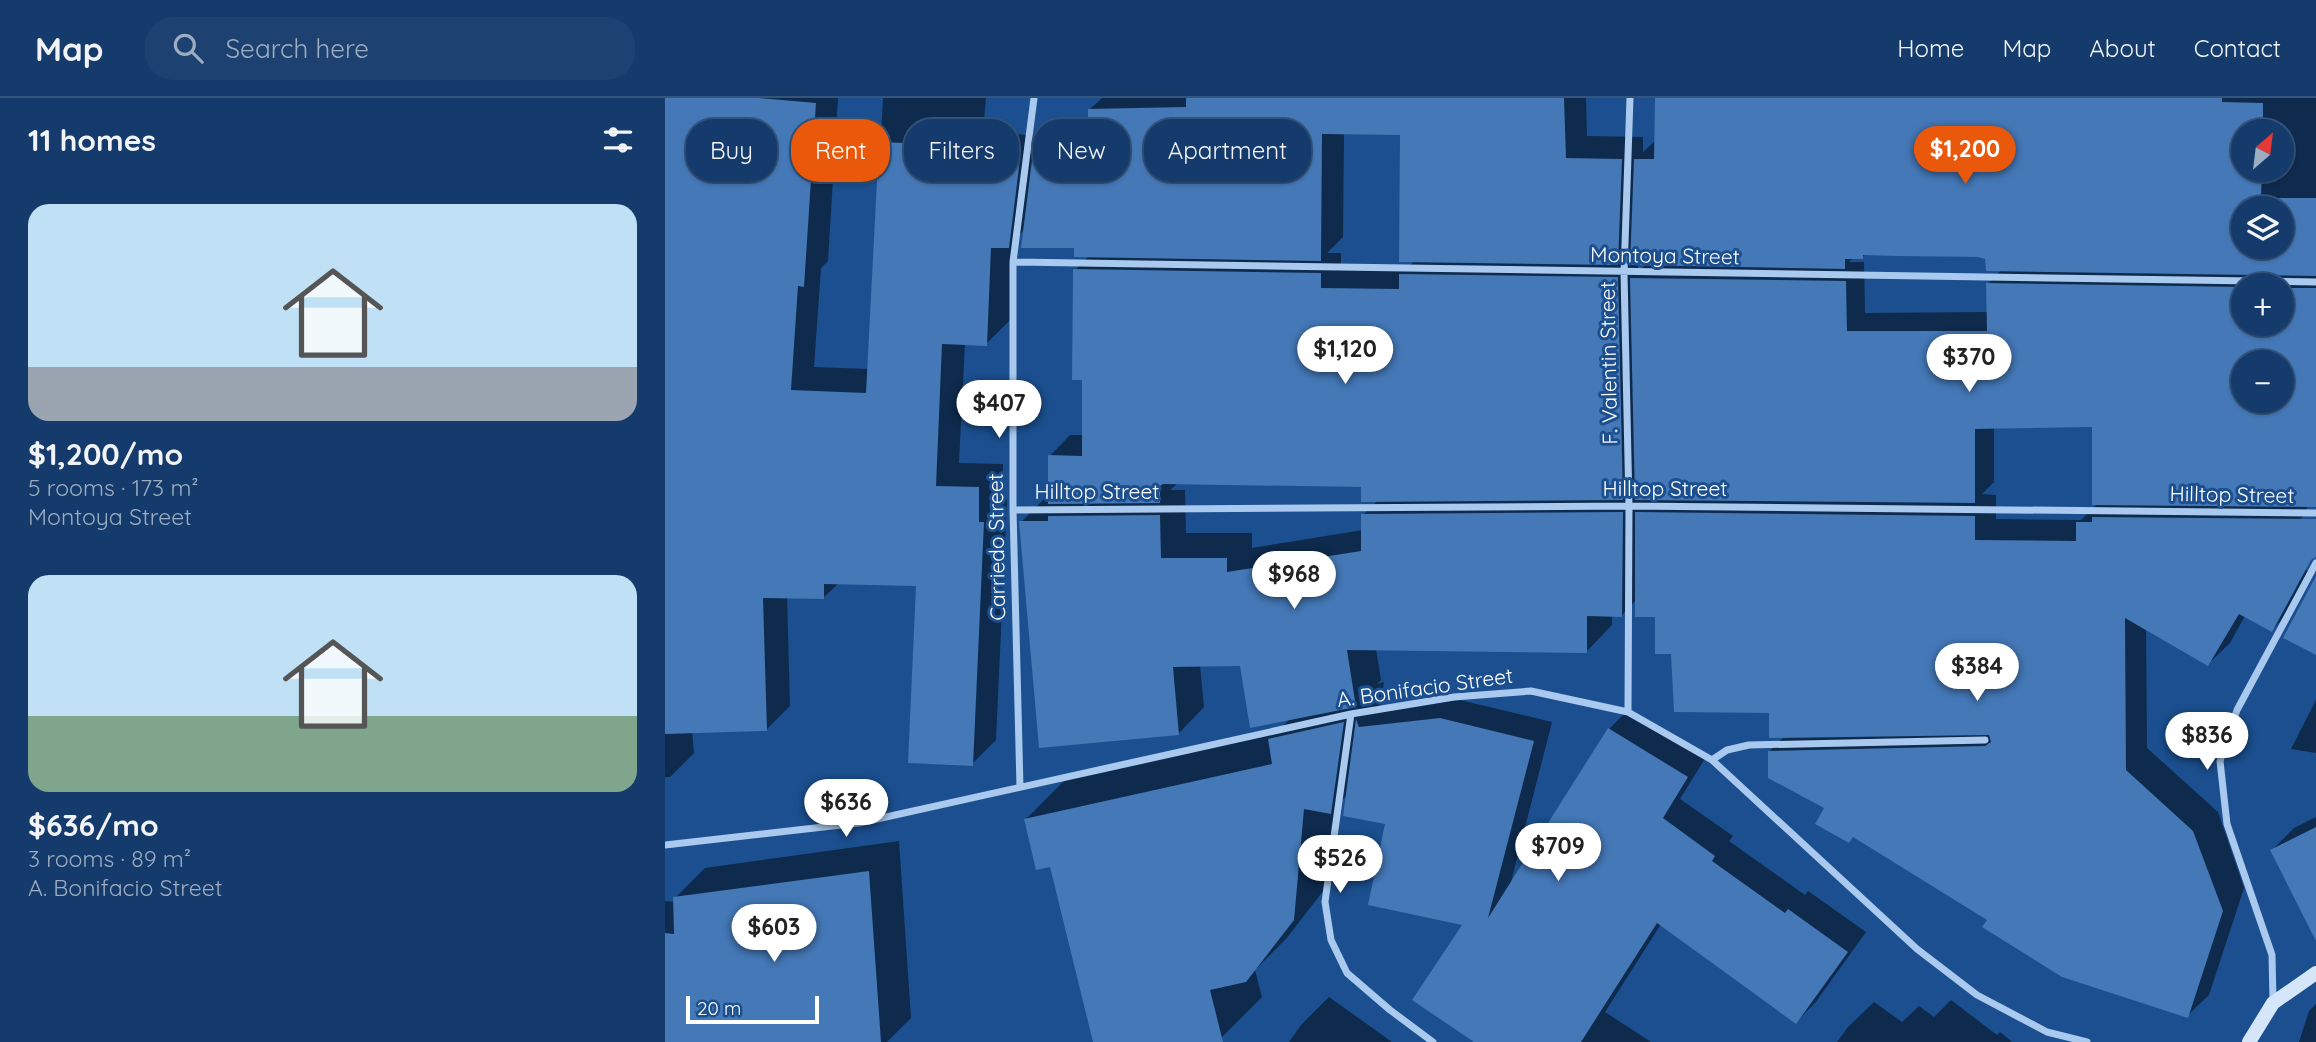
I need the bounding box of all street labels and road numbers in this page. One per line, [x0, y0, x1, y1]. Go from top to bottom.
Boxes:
street label: Montoya Street [1590, 241, 1740, 269]
street label: F. Valentin Street [1594, 281, 1622, 445]
street label: Carriedo Street [982, 473, 1010, 621]
street label: Hilltop Street [1603, 475, 1727, 501]
street label: Hilltop Street [1035, 478, 1159, 504]
street label: Hilltop Street [2169, 480, 2295, 508]
street label: A. Bonifacio Street [1335, 662, 1515, 712]

